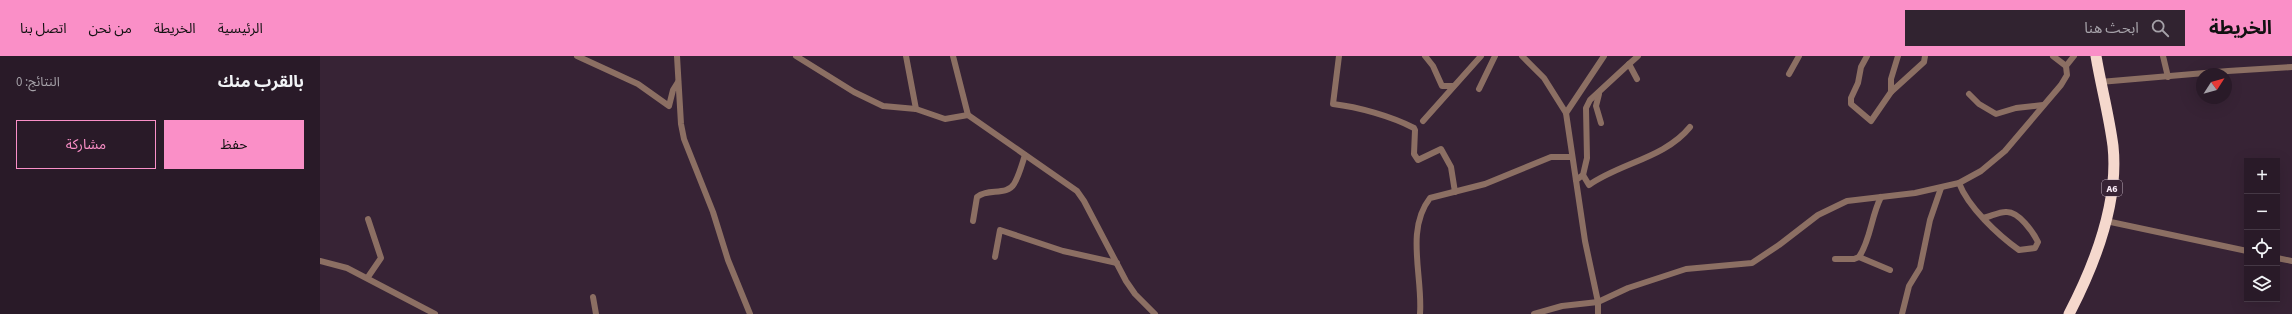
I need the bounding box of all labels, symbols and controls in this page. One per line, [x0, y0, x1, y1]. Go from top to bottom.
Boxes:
search box [1905, 10, 2185, 46]
text: الخريطة [2209, 15, 2272, 42]
icon: search [2149, 17, 2171, 39]
text: ابحث هنا [2084, 18, 2139, 39]
text: اتصل بنا [20, 19, 66, 39]
text: من نحن [88, 19, 132, 39]
text: الخريطة [154, 19, 196, 39]
text: الرئيسية [218, 19, 263, 39]
north arrow [2196, 68, 2232, 104]
text: بالقرب منك [218, 70, 304, 94]
text: النتائج: 0 [16, 73, 60, 91]
button: مشاركة [16, 120, 156, 169]
button: حفظ [164, 120, 304, 169]
map controls [2244, 158, 2280, 302]
button: + [2244, 158, 2280, 194]
road number: A6 [2102, 180, 2122, 196]
button: − [2244, 194, 2280, 230]
button: locate [2244, 230, 2280, 266]
button: layers [2244, 266, 2280, 302]

